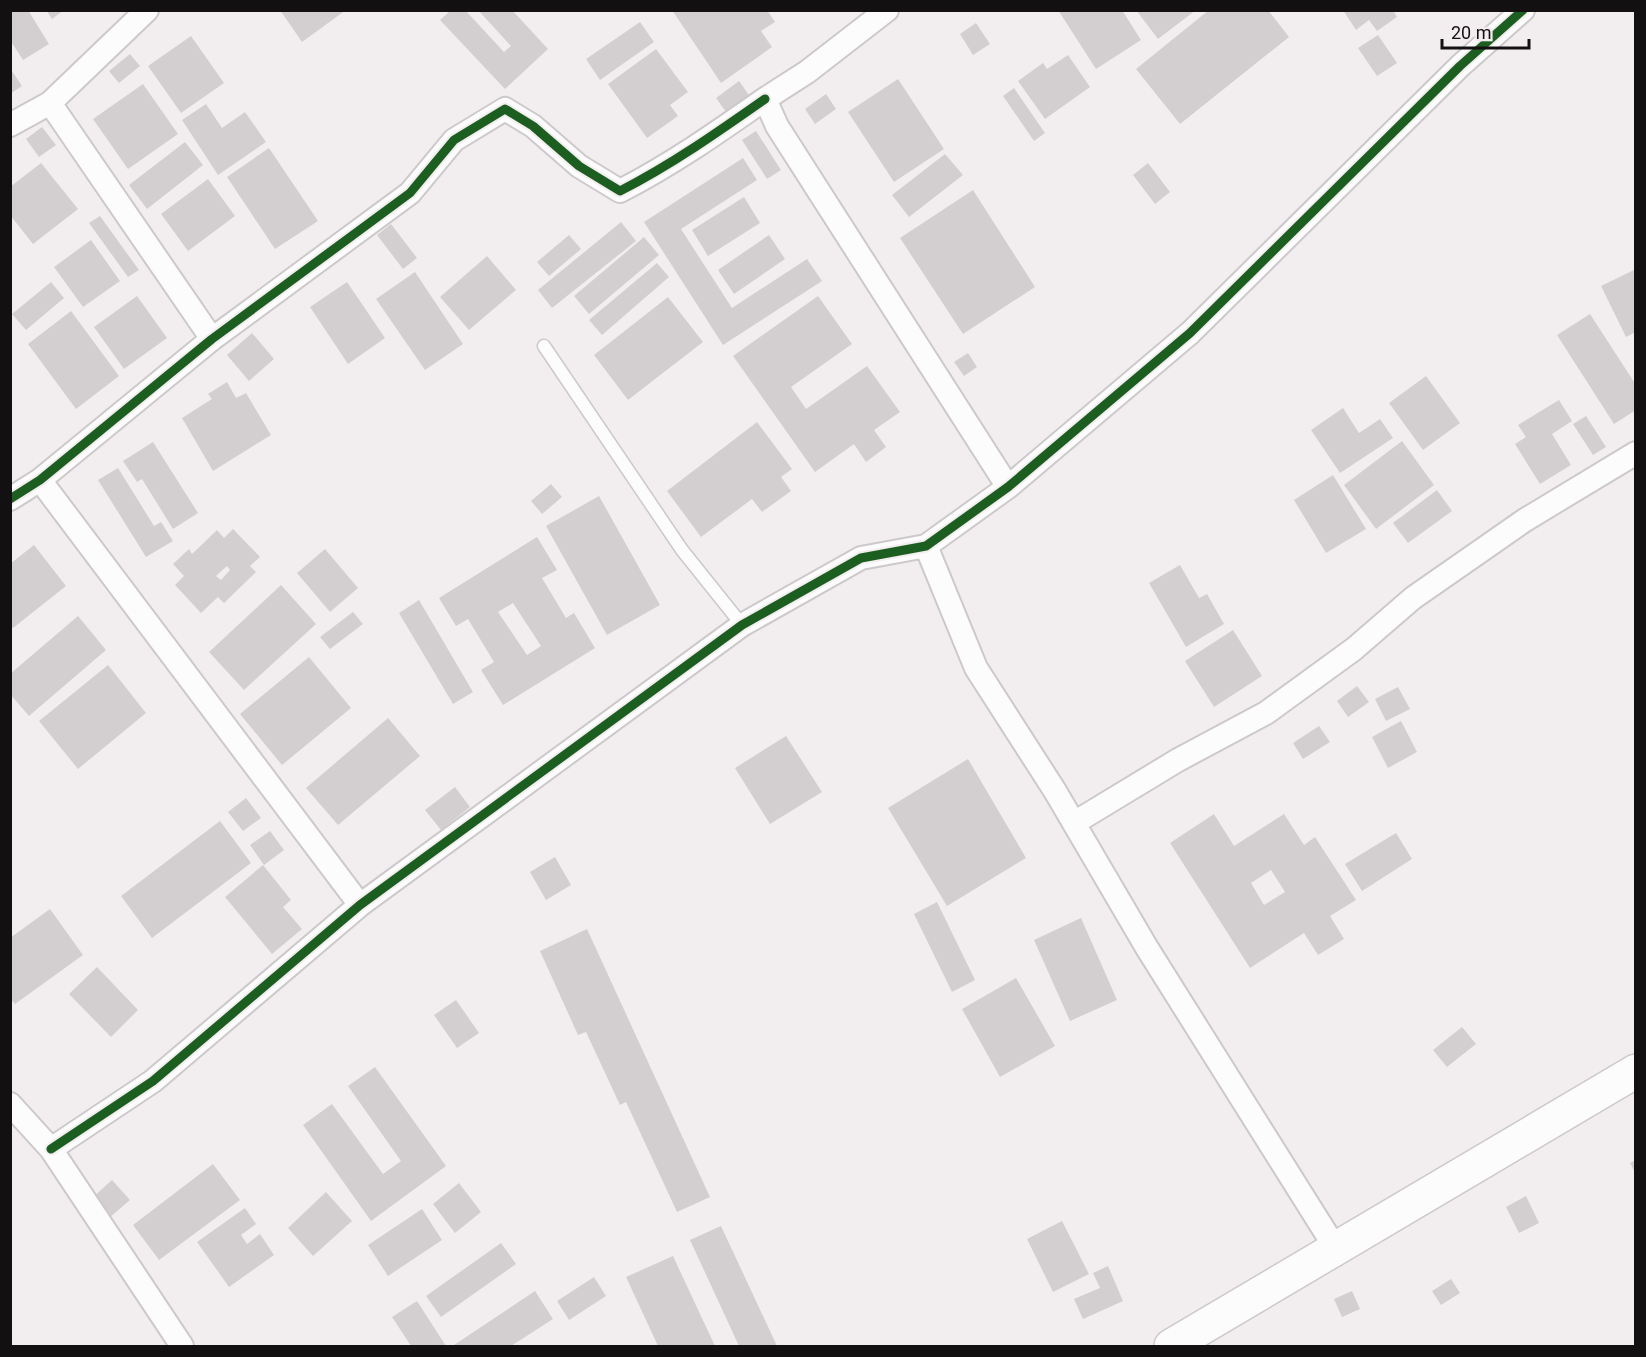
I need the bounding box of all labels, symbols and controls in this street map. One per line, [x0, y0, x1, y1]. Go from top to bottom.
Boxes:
scale bar [1442, 12, 1529, 50]
text: 20 m [1451, 22, 1491, 43]

